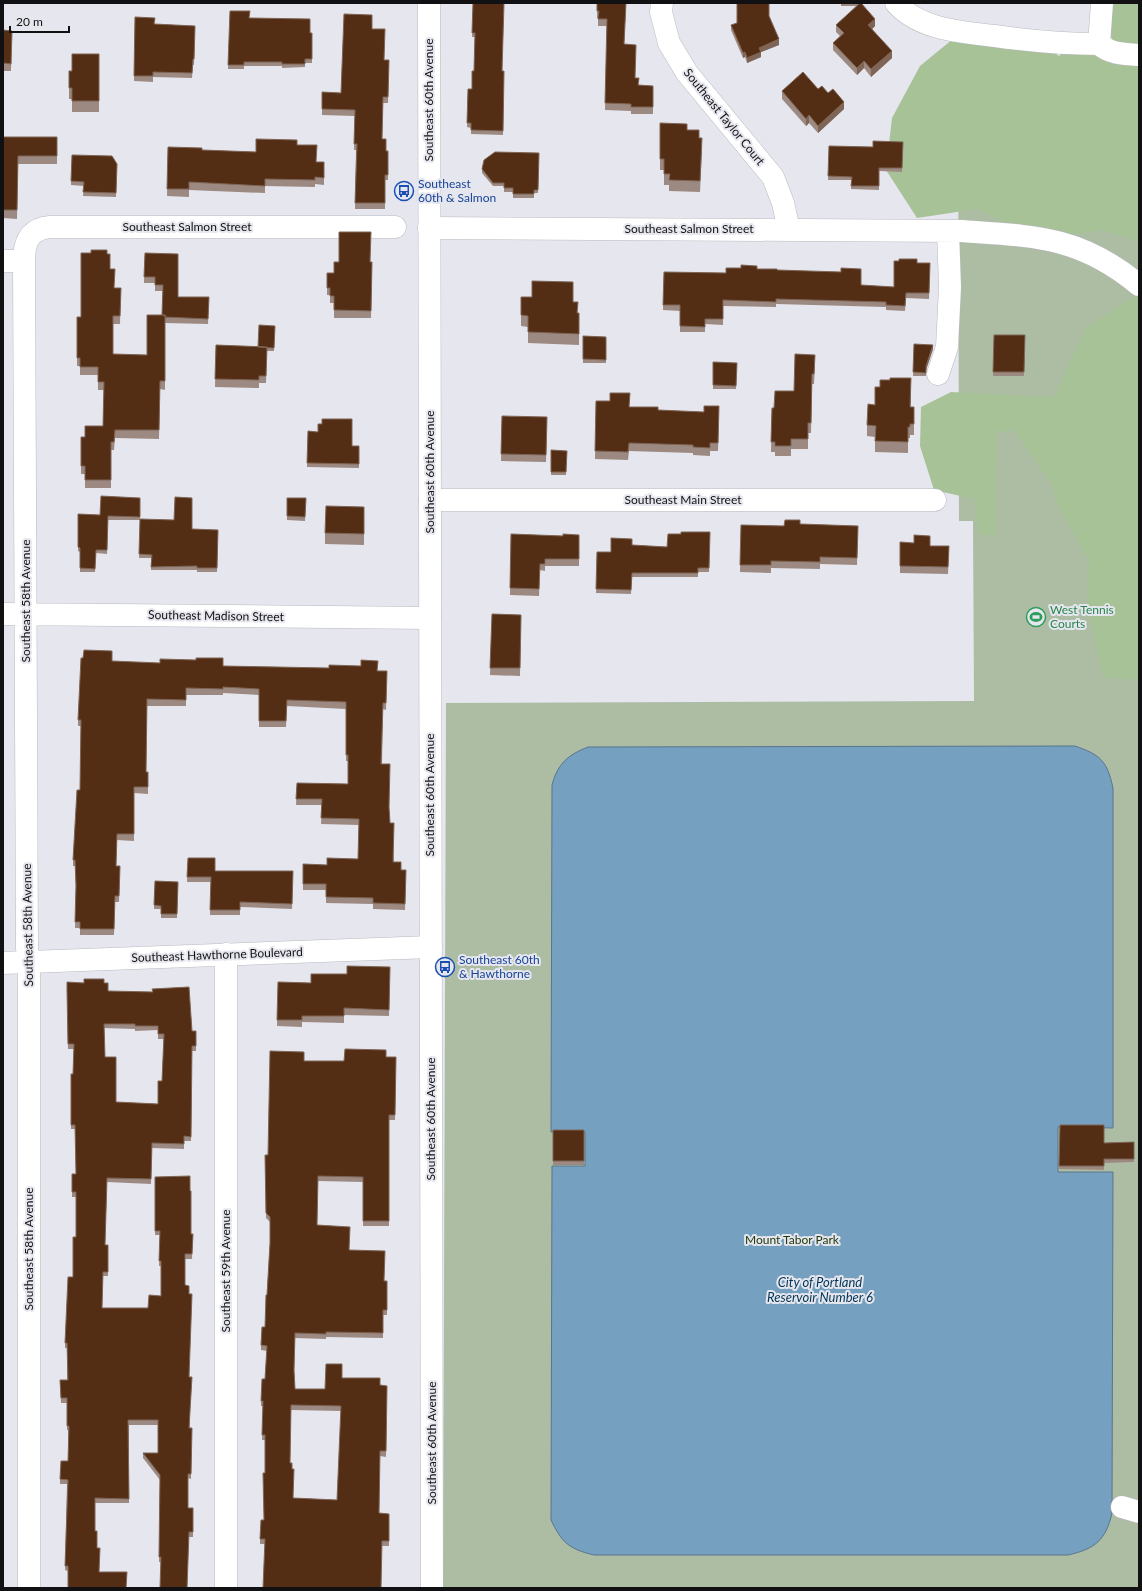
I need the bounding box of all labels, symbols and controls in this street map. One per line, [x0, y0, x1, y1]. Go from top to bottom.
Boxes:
scale bar [10, 8, 69, 34]
text: 20 m [16, 14, 43, 29]
street label: Southeast 60th Avenue [421, 38, 436, 162]
street label: Southeast Taylor Court [681, 65, 768, 169]
place label: Southeast 60th & Salmon [418, 176, 496, 205]
bus stop icon: Southeast 60th & Salmon [393, 180, 415, 202]
street label: Southeast Salmon Street [122, 219, 252, 234]
street label: Southeast Salmon Street [624, 221, 754, 236]
street label: Southeast 60th Avenue [422, 410, 437, 534]
street label: Southeast Main Street [624, 492, 742, 507]
street label: Southeast 58th Avenue [18, 539, 33, 663]
place label: West Tennis Courts [1050, 602, 1114, 631]
sports icon: West Tennis Courts [1025, 606, 1047, 628]
street label: Southeast Madison Street [148, 607, 285, 624]
street label: Southeast 60th Avenue [422, 733, 437, 857]
street label: Southeast 58th Avenue [19, 863, 36, 987]
street label: Southeast Hawthorne Boulevard [131, 944, 303, 965]
place label: Southeast 60th & Hawthorne [459, 952, 540, 981]
bus stop icon: Southeast 60th & Hawthorne [434, 956, 456, 978]
street label: Southeast 60th Avenue [423, 1057, 438, 1181]
street label: Southeast 58th Avenue [21, 1187, 36, 1311]
street label: Southeast 59th Avenue [218, 1209, 233, 1333]
park label: Mount Tabor Park [745, 1232, 840, 1247]
water label: City of Portland Reservoir Number 6 [767, 1274, 873, 1305]
street label: Southeast 60th Avenue [424, 1381, 439, 1505]

